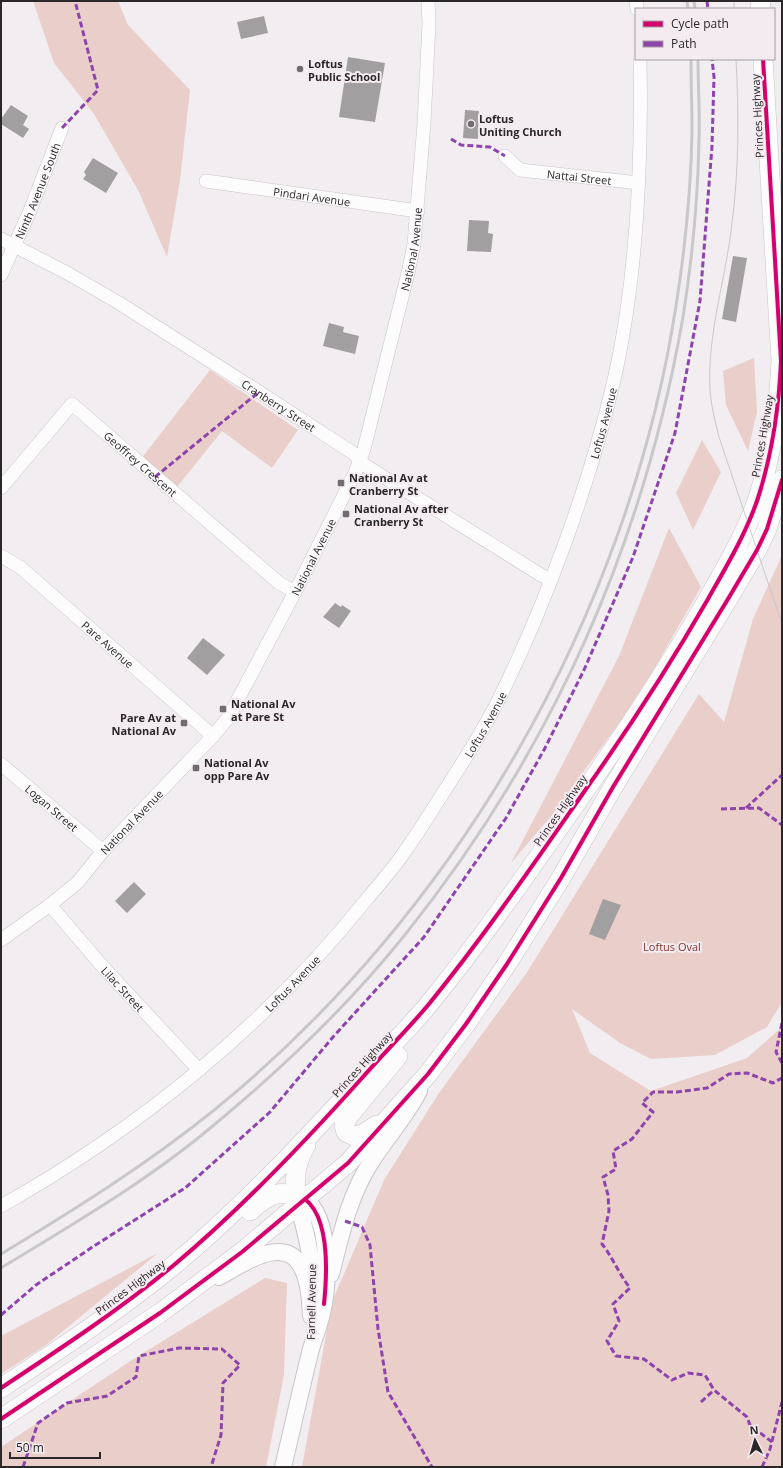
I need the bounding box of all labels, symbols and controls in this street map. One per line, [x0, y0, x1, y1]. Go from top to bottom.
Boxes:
legend [635, 8, 775, 60]
text: Cycle path [671, 15, 729, 32]
text: Path [671, 35, 697, 52]
place label: Loftus Public School [308, 56, 380, 84]
marker: Loftus Public School [295, 64, 305, 74]
street label: Princes Highway [747, 73, 767, 158]
place label: Loftus Uniting Church [479, 111, 562, 139]
marker: Loftus Uniting Church [466, 119, 476, 129]
street label: Ninth Avenue South [11, 140, 63, 241]
street label: Nattai Street [546, 165, 612, 187]
street label: Pindari Avenue [273, 183, 351, 209]
street label: National Avenue [396, 207, 425, 292]
street label: Cranberry Street [239, 376, 319, 435]
street label: Loftus Avenue [586, 386, 619, 460]
street label: Princes Highway [747, 393, 777, 479]
street label: Geoffrey Crescent [101, 428, 181, 499]
place label: National Av at Cranberry St [349, 470, 428, 498]
marker: National Av at Cranberry St [336, 478, 346, 488]
place label: National Av after Cranberry St [354, 501, 449, 529]
marker: National Av after Cranberry St [341, 509, 351, 519]
street label: National Avenue [287, 516, 339, 598]
street label: Pare Avenue [79, 617, 137, 671]
street label: Loftus Avenue [460, 689, 509, 760]
place label: National Av at Pare St [231, 696, 296, 724]
marker: National Av at Pare St [218, 704, 228, 714]
place label: Pare Av at National Av [112, 710, 177, 738]
marker: Pare Av at National Av [179, 718, 189, 728]
place label: National Av opp Pare Av [204, 755, 270, 783]
marker: National Av opp Pare Av [191, 763, 201, 773]
street label: Princes Highway [530, 771, 590, 849]
street label: Logan Street [22, 781, 82, 834]
street label: National Avenue [96, 786, 166, 857]
park label: Loftus Oval [643, 939, 701, 954]
street label: Loftus Avenue [261, 952, 323, 1015]
street label: Lilac Street [98, 963, 148, 1014]
street label: Princes Highway [328, 1027, 396, 1100]
street label: Princes Highway [92, 1255, 168, 1318]
street label: Farnell Avenue [303, 1264, 319, 1340]
north arrow [735, 1420, 775, 1460]
text: N [749, 1422, 759, 1437]
scale bar [10, 1434, 100, 1460]
text: 50 m [16, 1439, 44, 1456]

